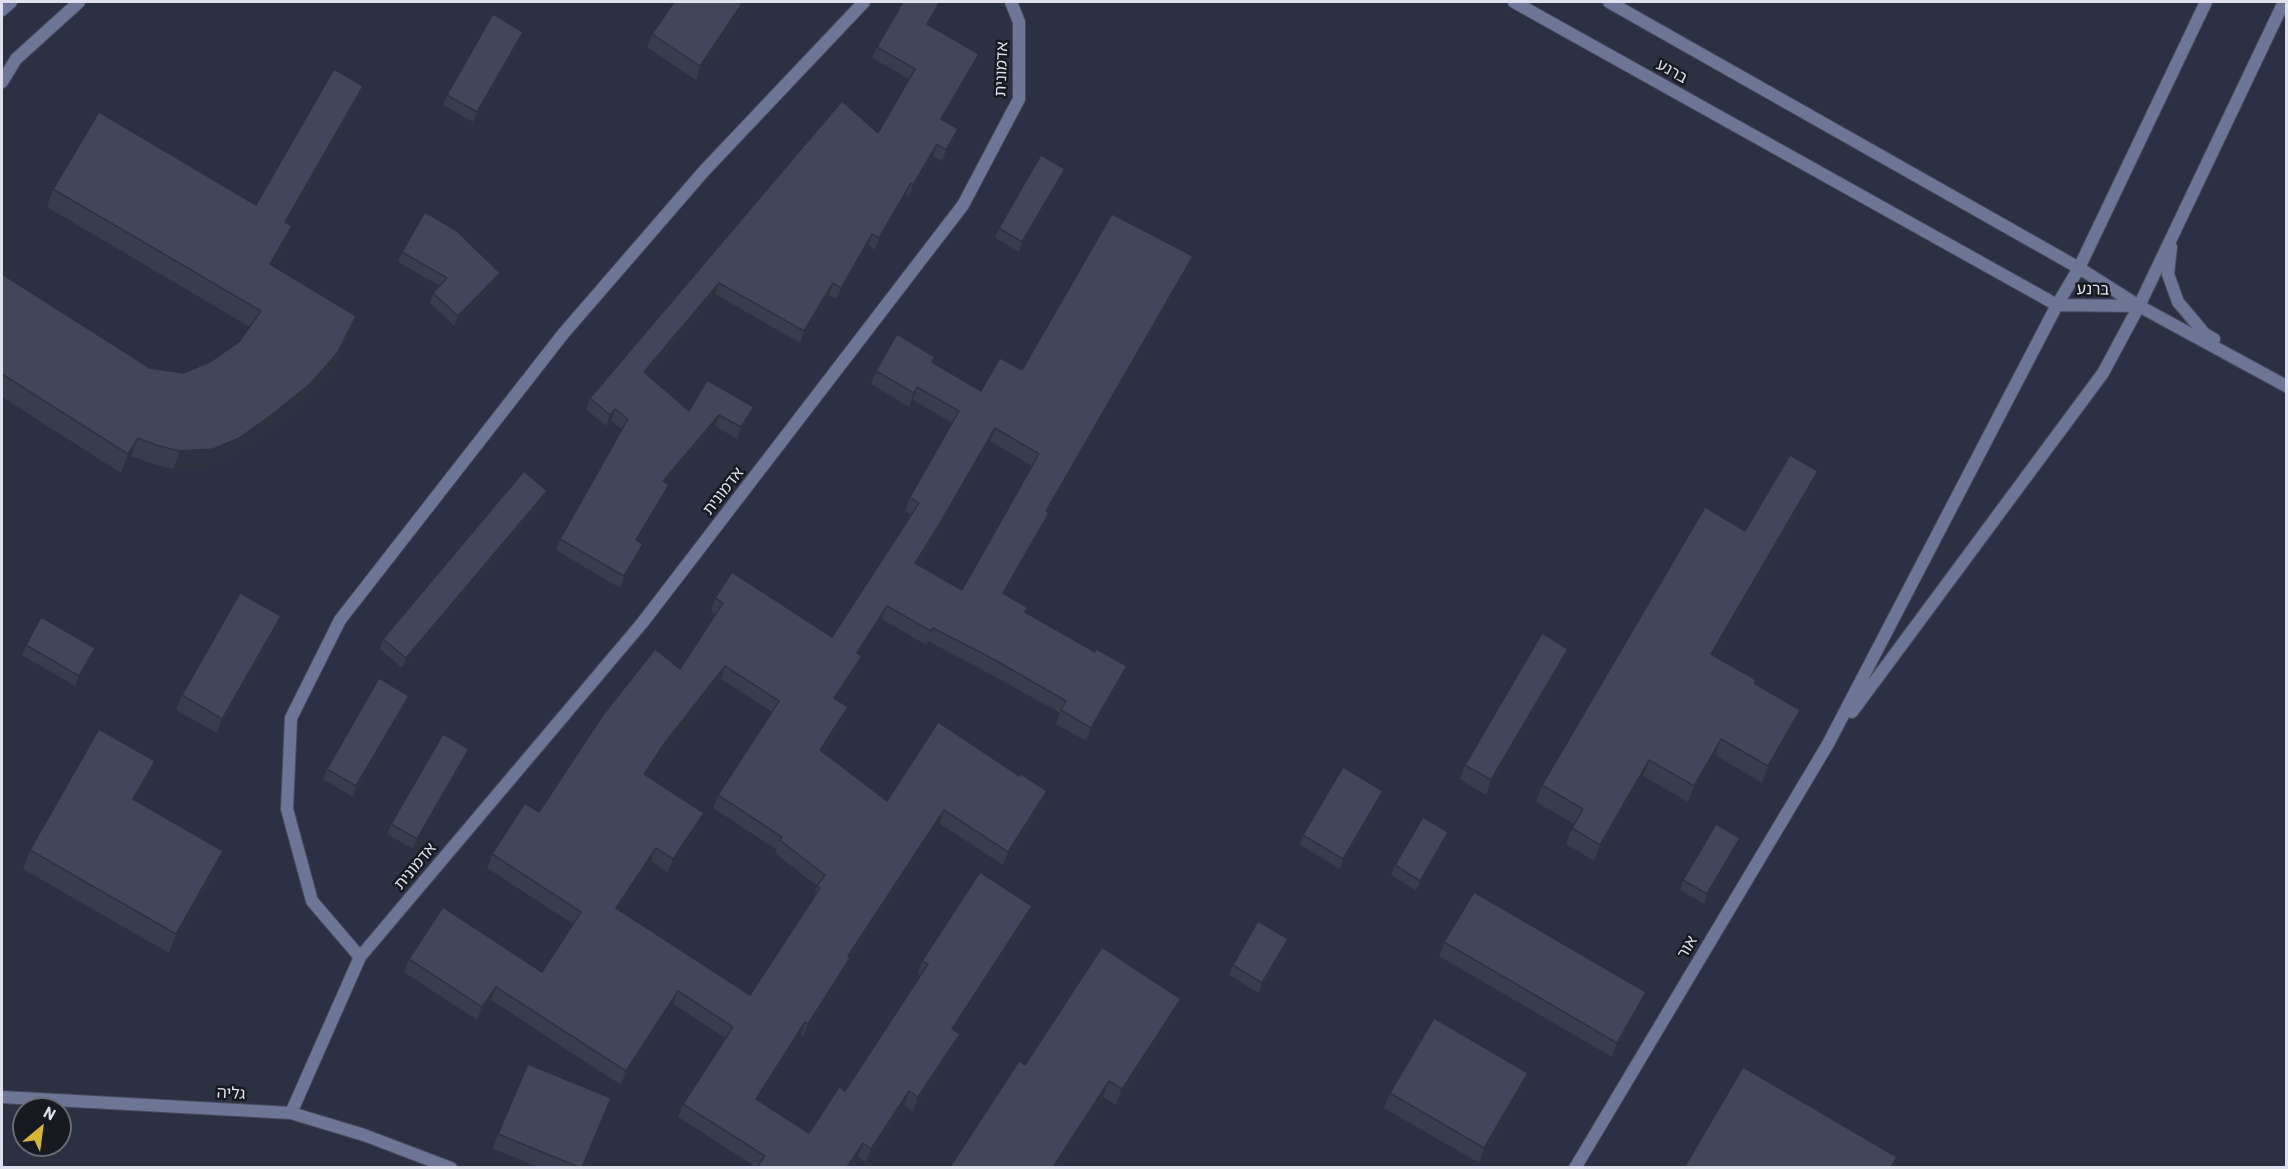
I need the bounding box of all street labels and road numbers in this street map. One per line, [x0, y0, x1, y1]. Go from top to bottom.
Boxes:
street label: אדמונית [990, 41, 1012, 97]
street label: ברנע [1653, 55, 1691, 87]
street label: ברנע [2076, 279, 2110, 299]
street label: אדמונית [698, 463, 748, 519]
street label: אדמונית [390, 839, 440, 893]
street label: אור [1673, 932, 1701, 962]
street label: גליה [216, 1083, 246, 1103]

